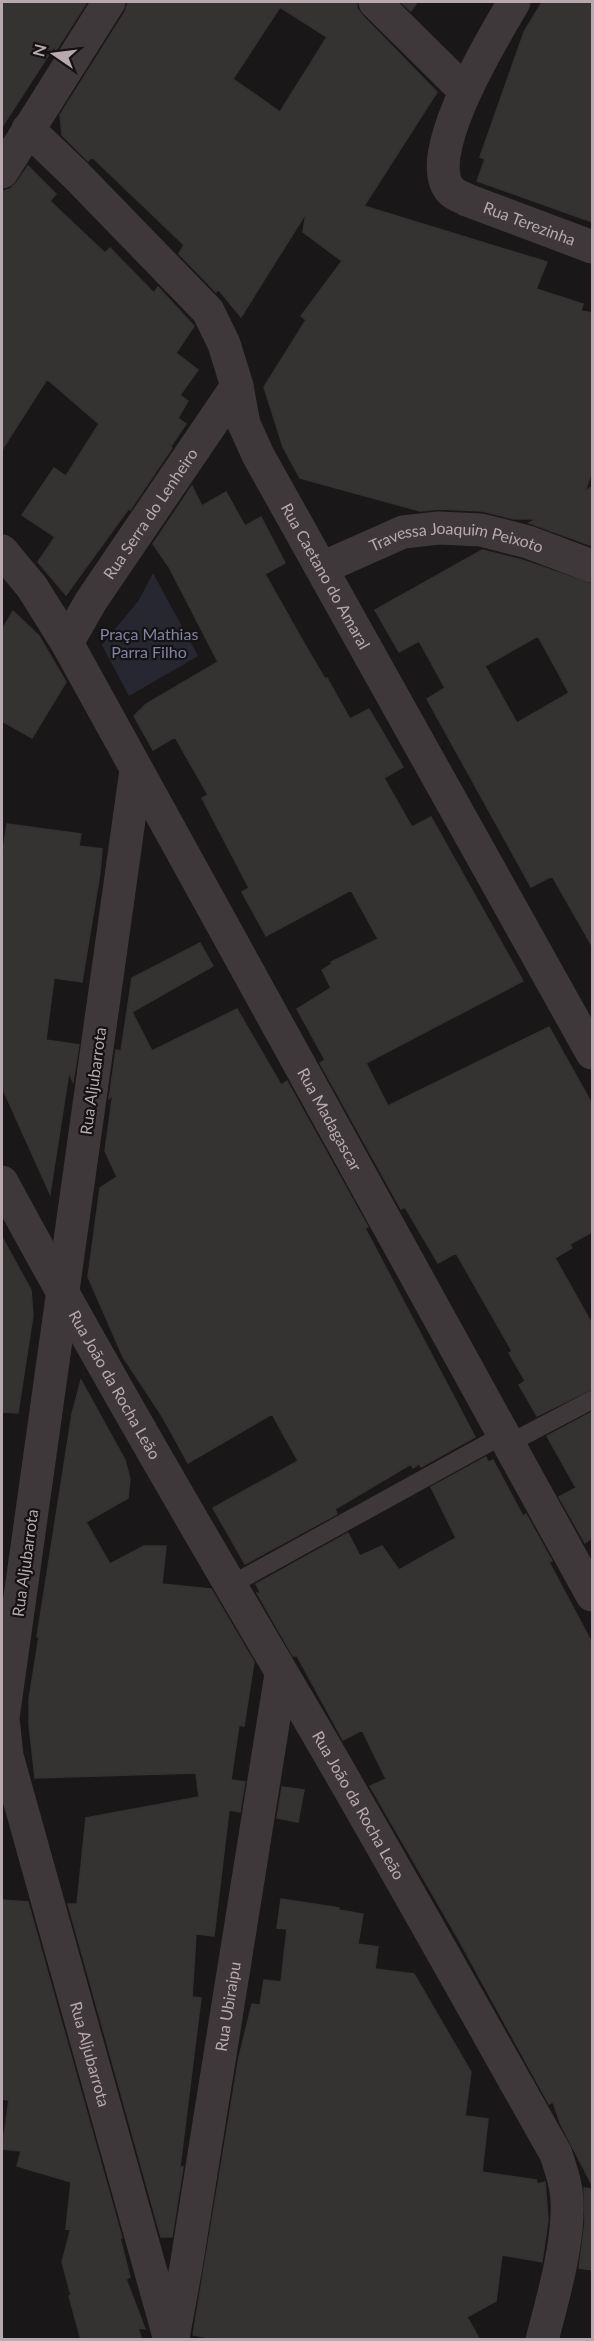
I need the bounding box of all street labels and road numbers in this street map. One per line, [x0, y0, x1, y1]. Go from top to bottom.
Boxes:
street label: Rua Terezinha [481, 197, 578, 249]
street label: Rua Serra do Lenheiro [99, 444, 201, 583]
street label: Rua Caetano do Amaral [278, 499, 374, 652]
street label: Travessa Joaquim Peixoto [368, 540, 546, 560]
street label: Rua Aljubarrota [76, 1026, 109, 1136]
street label: Rua Madagascar [294, 1064, 366, 1174]
street label: Rua João da Rocha Leão [65, 1307, 165, 1462]
street label: Rua Aljubarrota [8, 1508, 41, 1618]
street label: Rua João da Rocha Leão [309, 1727, 409, 1883]
street label: Rua Ubiraipu [211, 1960, 244, 2053]
street label: Rua Aljubarrota [67, 1999, 114, 2109]

